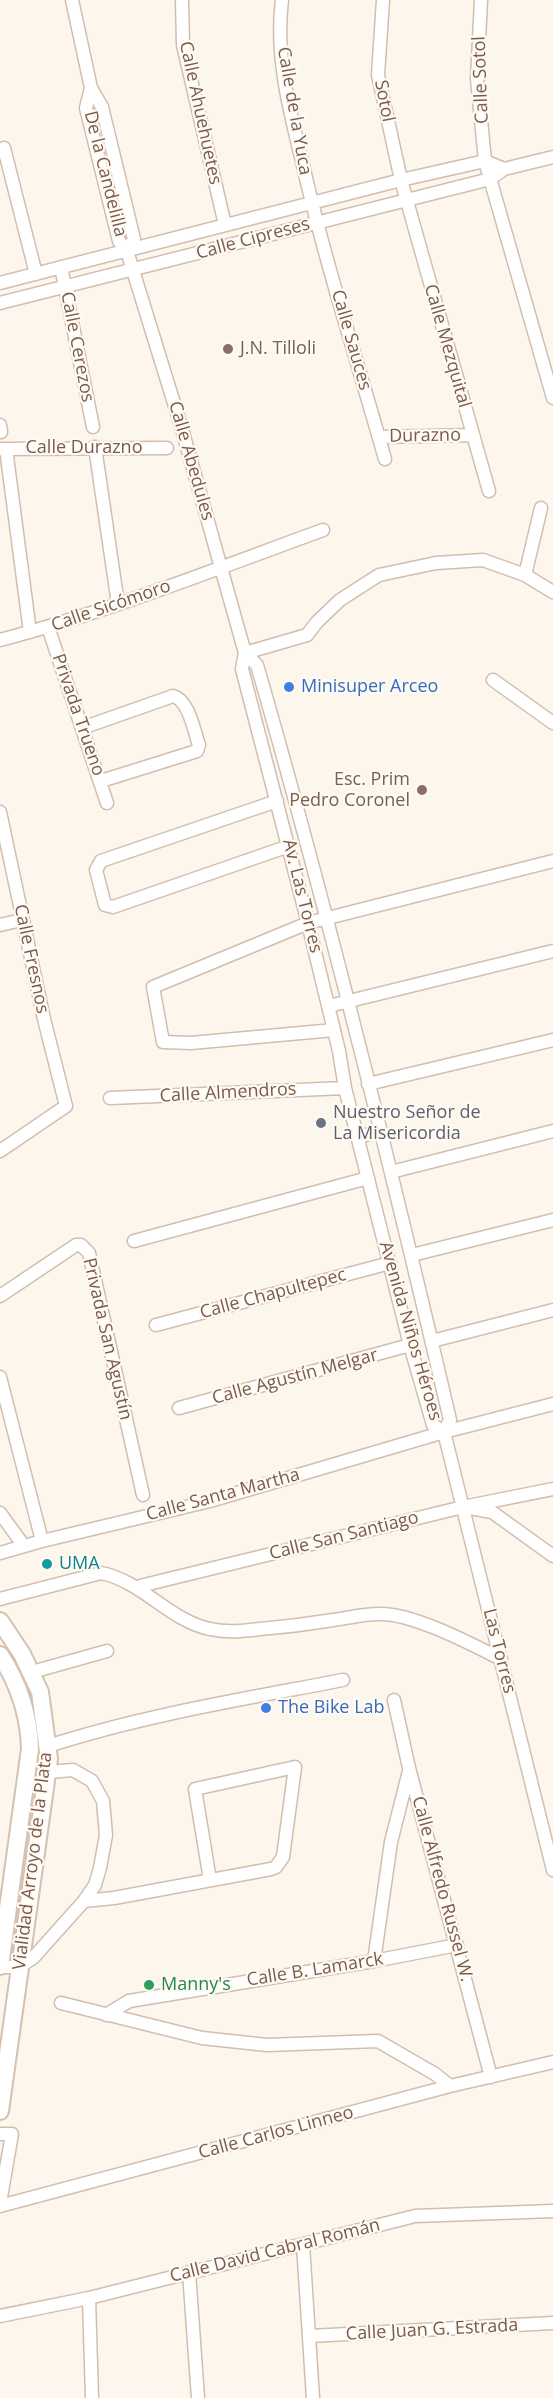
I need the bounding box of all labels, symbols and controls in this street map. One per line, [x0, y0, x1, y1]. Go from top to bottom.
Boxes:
street label: Calle Sotol [469, 36, 493, 124]
street label: Calle Ahuehuetes [174, 39, 226, 187]
street label: Calle de la Yuca [272, 45, 316, 177]
street label: Sotol [369, 78, 399, 124]
street label: De la Candelilla [79, 109, 131, 239]
street label: Calle Cipreses [194, 213, 312, 265]
street label: Calle Mezquital [419, 282, 475, 410]
street label: Calle Sauces [326, 287, 376, 393]
street label: Calle Cerezos [56, 290, 98, 404]
place label: J.N. Tilloli [240, 338, 316, 360]
marker: J.N. Tilloli [221, 342, 235, 356]
street label: Calle Abedules [164, 399, 218, 523]
street label: Durazno [389, 425, 461, 447]
street label: Calle Durazno [26, 437, 142, 459]
street label: Calle Sicómoro [49, 575, 173, 637]
street label: Privada Trueno [47, 651, 109, 779]
place label: Minisuper Arceo [301, 676, 438, 698]
marker: Minisuper Arceo [282, 680, 296, 694]
place label: Esc. Prim Pedro Coronel [289, 769, 410, 812]
marker: Esc. Prim Pedro Coronel [415, 783, 429, 797]
street label: Av. Las Torres [277, 837, 327, 955]
street label: Calle Fresnos [9, 902, 53, 1016]
street label: Calle Almendros [159, 1079, 297, 1107]
place label: Nuestro Señor de La Misericordia [333, 1102, 481, 1144]
marker: Nuestro Señor de La Misericordia [314, 1116, 328, 1130]
street label: Avenida Niños Héroes [374, 1239, 446, 1423]
street label: Privada San Agustín [78, 1256, 136, 1422]
street label: Calle Chapultepec [198, 1264, 348, 1324]
street label: Calle Agustín Melgar [210, 1344, 380, 1410]
street label: Calle Santa Martha [144, 1464, 302, 1526]
street label: Calle San Santiago [267, 1507, 421, 1565]
place label: UMA [59, 1553, 100, 1575]
marker: UMA [40, 1557, 54, 1571]
street label: Las Torres [478, 1606, 520, 1696]
place label: The Bike Lab [278, 1697, 385, 1719]
marker: The Bike Lab [259, 1701, 273, 1715]
street label: Vialidad Arroyo de la Plata [9, 1751, 57, 1971]
street label: Calle Alfredo Russel W. [407, 1794, 477, 1984]
street label: Calle B. Lamarck [245, 1949, 385, 1991]
place label: Manny's [161, 1974, 231, 1996]
marker: Manny's [142, 1978, 156, 1992]
street label: Calle Carlos Linneo [196, 2102, 356, 2164]
street label: Calle David Cabral Román [168, 2214, 382, 2288]
street label: Calle Juan G. Estrada [345, 2315, 519, 2345]

